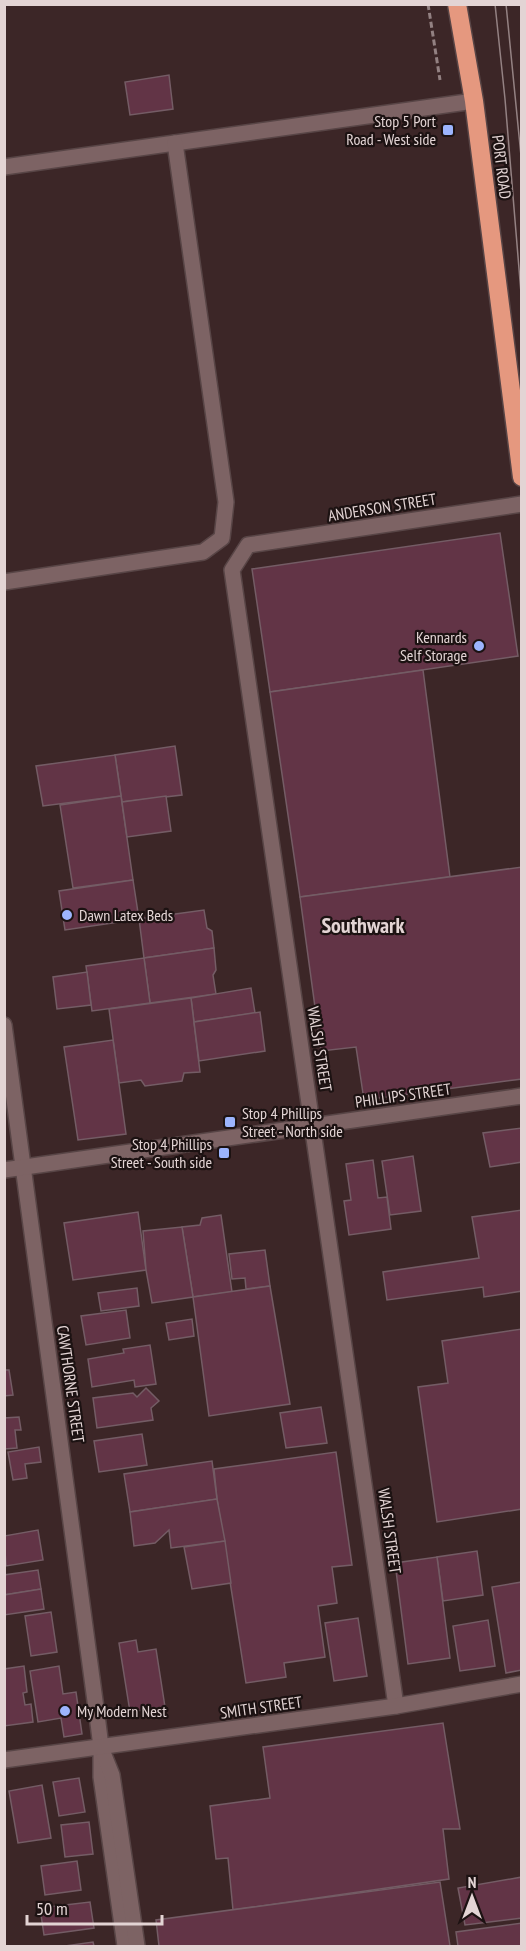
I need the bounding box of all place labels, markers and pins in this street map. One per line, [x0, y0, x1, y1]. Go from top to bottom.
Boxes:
place label: Stop 5 Port Road - West side [346, 111, 437, 149]
marker: Stop 5 Port Road - West side [441, 123, 455, 137]
place label: Kennards Self Storage [400, 627, 467, 665]
marker: Kennards Self Storage [472, 639, 486, 653]
place label: Dawn Latex Beds [79, 905, 173, 925]
marker: Dawn Latex Beds [60, 908, 74, 922]
place label: Stop 4 Phillips Street - North side [242, 1103, 343, 1141]
marker: Stop 4 Phillips Street - North side [223, 1115, 237, 1129]
place label: Stop 4 Phillips Street - South side [111, 1134, 212, 1172]
marker: Stop 4 Phillips Street - South side [217, 1146, 231, 1160]
place label: My Modern Nest [77, 1701, 167, 1721]
marker: My Modern Nest [58, 1704, 72, 1718]

